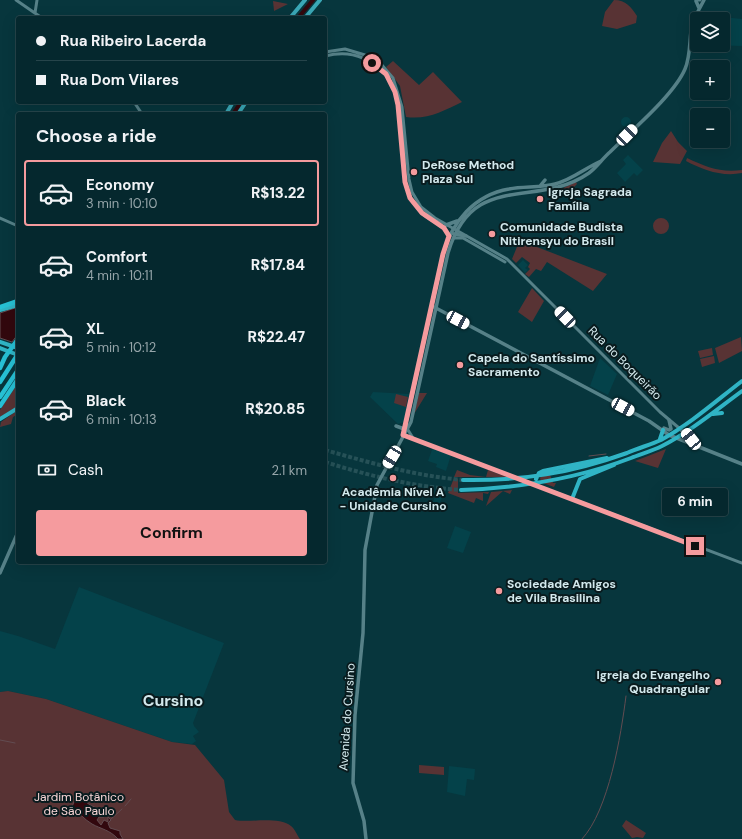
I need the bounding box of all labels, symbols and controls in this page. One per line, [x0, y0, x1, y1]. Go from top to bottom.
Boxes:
map controls [690, 12, 730, 148]
button: layers [690, 12, 730, 52]
text: Rua Ribeiro Lacerda [60, 31, 206, 51]
route start [363, 54, 381, 72]
button: + [690, 60, 730, 100]
text: Rua Dom Vilares [60, 70, 179, 90]
button: − [690, 108, 730, 148]
car [614, 122, 640, 148]
text: Choose a ride [36, 124, 157, 148]
place label: DeRose Method Plaza Sul [422, 157, 514, 187]
marker: DeRose Method Plaza Sul [409, 167, 419, 177]
icon: car [38, 175, 74, 211]
text: Economy [86, 175, 154, 195]
text: R$13.22 [251, 183, 305, 203]
place label: Igreja Sagrada Família [548, 184, 632, 214]
marker: Igreja Sagrada Família [535, 194, 545, 204]
text: 3 min · 10:10 [86, 195, 157, 212]
place label: Comunidade Budista Nitirensyu do Brasil [500, 219, 623, 249]
marker: Comunidade Budista Nitirensyu do Brasil [487, 229, 497, 239]
icon: car [38, 247, 74, 283]
text: Comfort [86, 247, 147, 267]
text: R$17.84 [251, 255, 305, 275]
text: 4 min · 10:11 [86, 267, 153, 284]
car [552, 304, 578, 330]
car [445, 309, 471, 331]
icon: car [38, 319, 74, 355]
text: XL [86, 319, 104, 339]
street label: Rua do Boqueirão [585, 323, 665, 403]
text: R$22.47 [248, 327, 305, 347]
text: 5 min · 10:12 [86, 339, 156, 356]
place label: Capela do Santíssimo Sacramento [468, 350, 595, 380]
marker: Capela do Santíssimo Sacramento [455, 360, 465, 370]
icon: car [38, 391, 74, 427]
text: Black [86, 391, 126, 411]
car [610, 396, 636, 418]
text: R$20.85 [245, 399, 305, 419]
text: 6 min · 10:13 [86, 411, 157, 428]
car [679, 426, 703, 452]
car [381, 444, 403, 470]
icon: cash [36, 459, 58, 481]
text: Cash [68, 460, 103, 480]
text: 2.1 km [272, 462, 307, 479]
marker: Acadêmia Nível A - Unidade Cursino [388, 473, 398, 483]
place label: Acadêmia Nível A - Unidade Cursino [340, 484, 447, 514]
callout: 6 min [662, 488, 728, 516]
text: 6 min [677, 493, 713, 510]
button: Confirm [36, 510, 307, 556]
route end [686, 537, 704, 555]
place label: Sociedade Amigos de Vila Brasilina [507, 576, 616, 606]
marker: Sociedade Amigos de Vila Brasilina [494, 586, 504, 596]
street label: Avenida do Cursino [335, 663, 359, 771]
place label: Igreja do Evangelho Quadrangular [596, 667, 710, 697]
marker: Igreja do Evangelho Quadrangular [713, 677, 723, 687]
district label: Cursino [143, 690, 203, 711]
park label: Jardim Botânico de São Paulo [34, 789, 124, 819]

